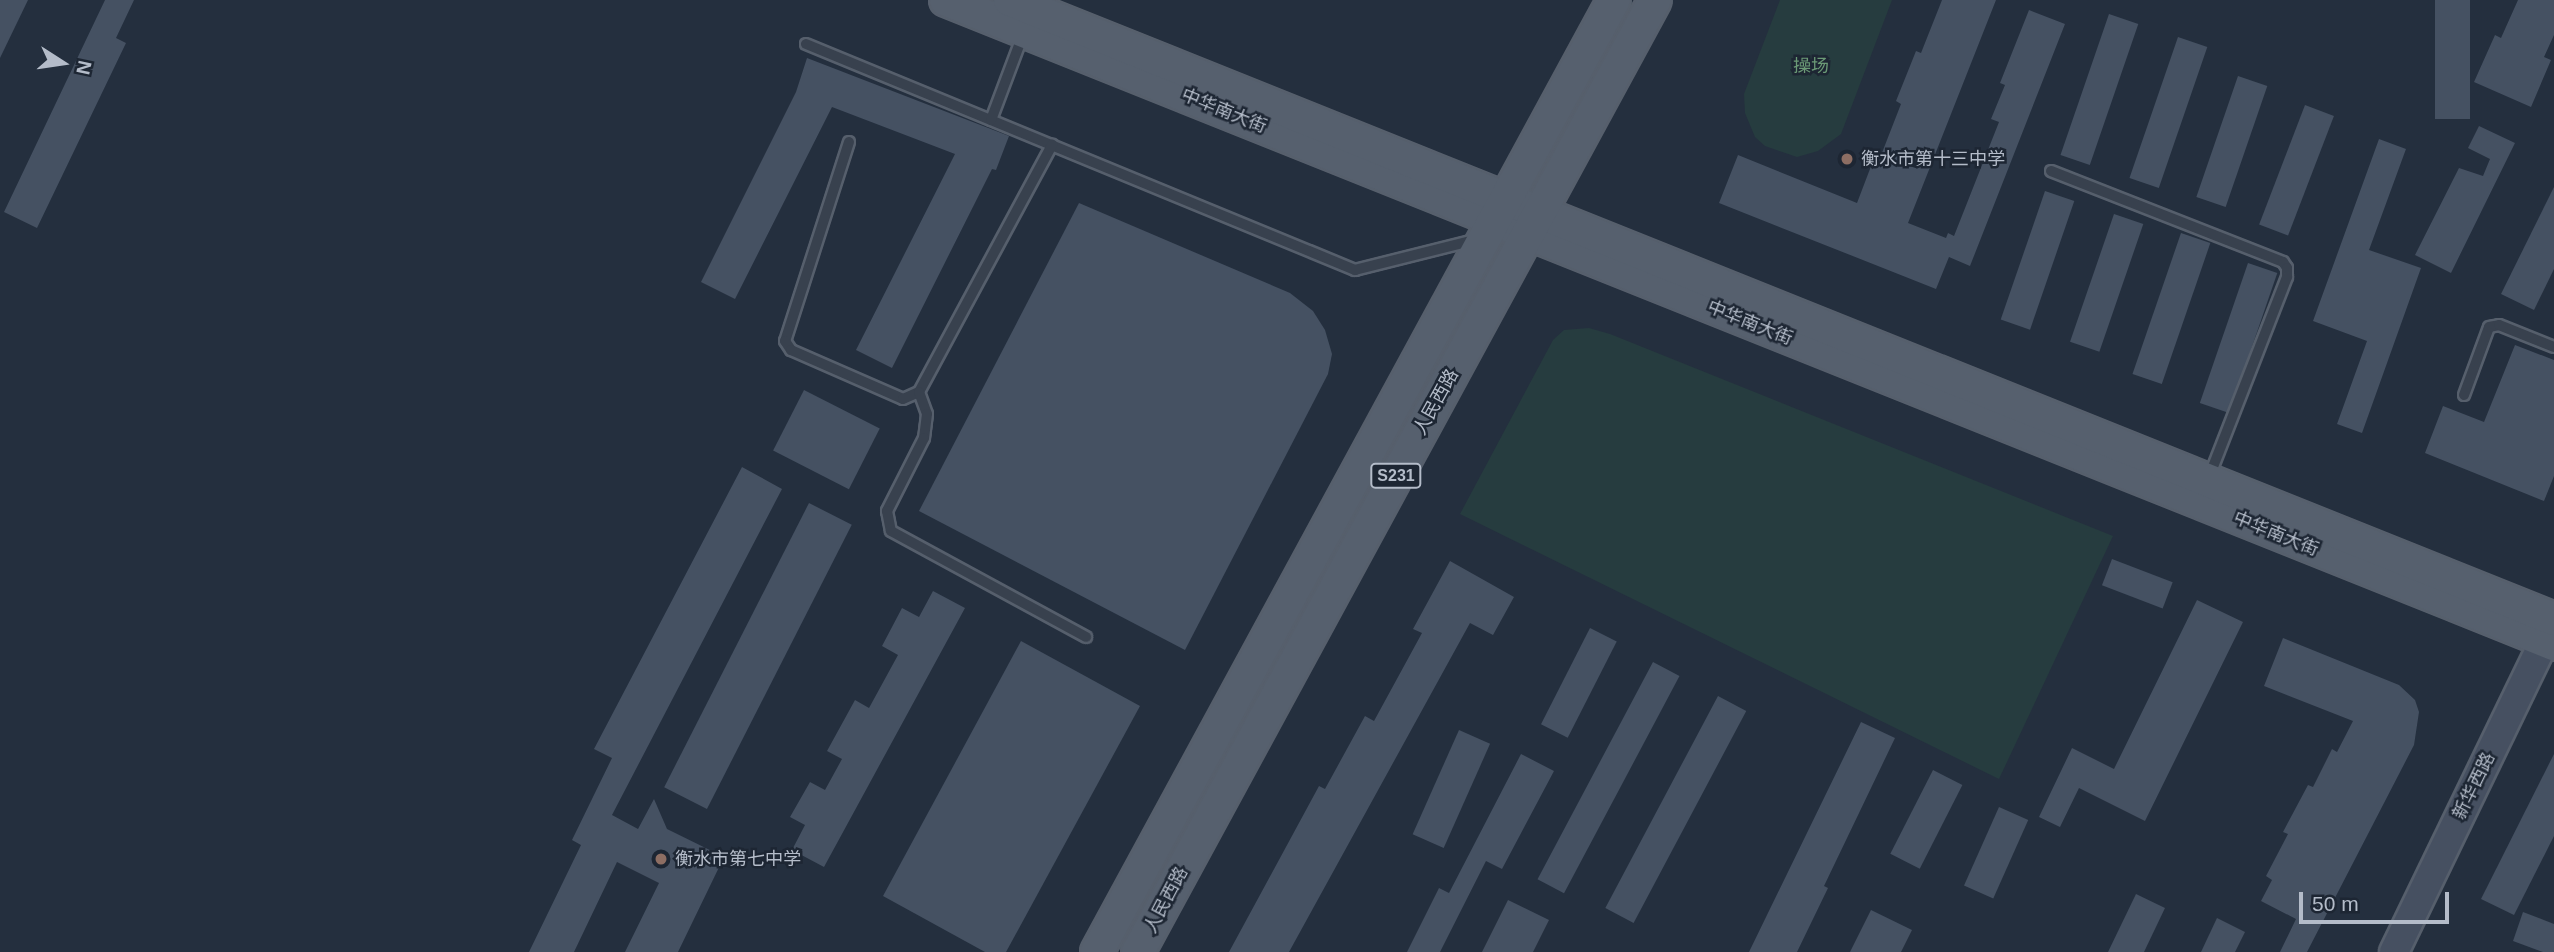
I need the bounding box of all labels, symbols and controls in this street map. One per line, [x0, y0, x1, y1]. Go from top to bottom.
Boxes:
north arrow [28, 28, 98, 98]
park label: 操场 [1793, 55, 1829, 77]
text: N [72, 59, 96, 76]
street label: 中华南大街 [1178, 84, 1270, 138]
place label: 衡水市第十三中学 [1861, 148, 2005, 170]
marker: 衡水市第十三中学 [1839, 151, 1855, 167]
street label: 中华南大街 [1704, 296, 1796, 350]
street label: 人民西路 [1409, 365, 1463, 439]
road number: S231 [1370, 463, 1422, 489]
street label: 中华南大街 [2230, 507, 2322, 561]
street label: 新华西路 [2449, 749, 2499, 823]
place label: 衡水市第七中学 [675, 848, 801, 870]
marker: 衡水市第七中学 [653, 851, 669, 867]
street label: 人民西路 [1140, 863, 1192, 937]
scale bar [2302, 878, 2452, 922]
text: 50 m [2312, 892, 2359, 915]

